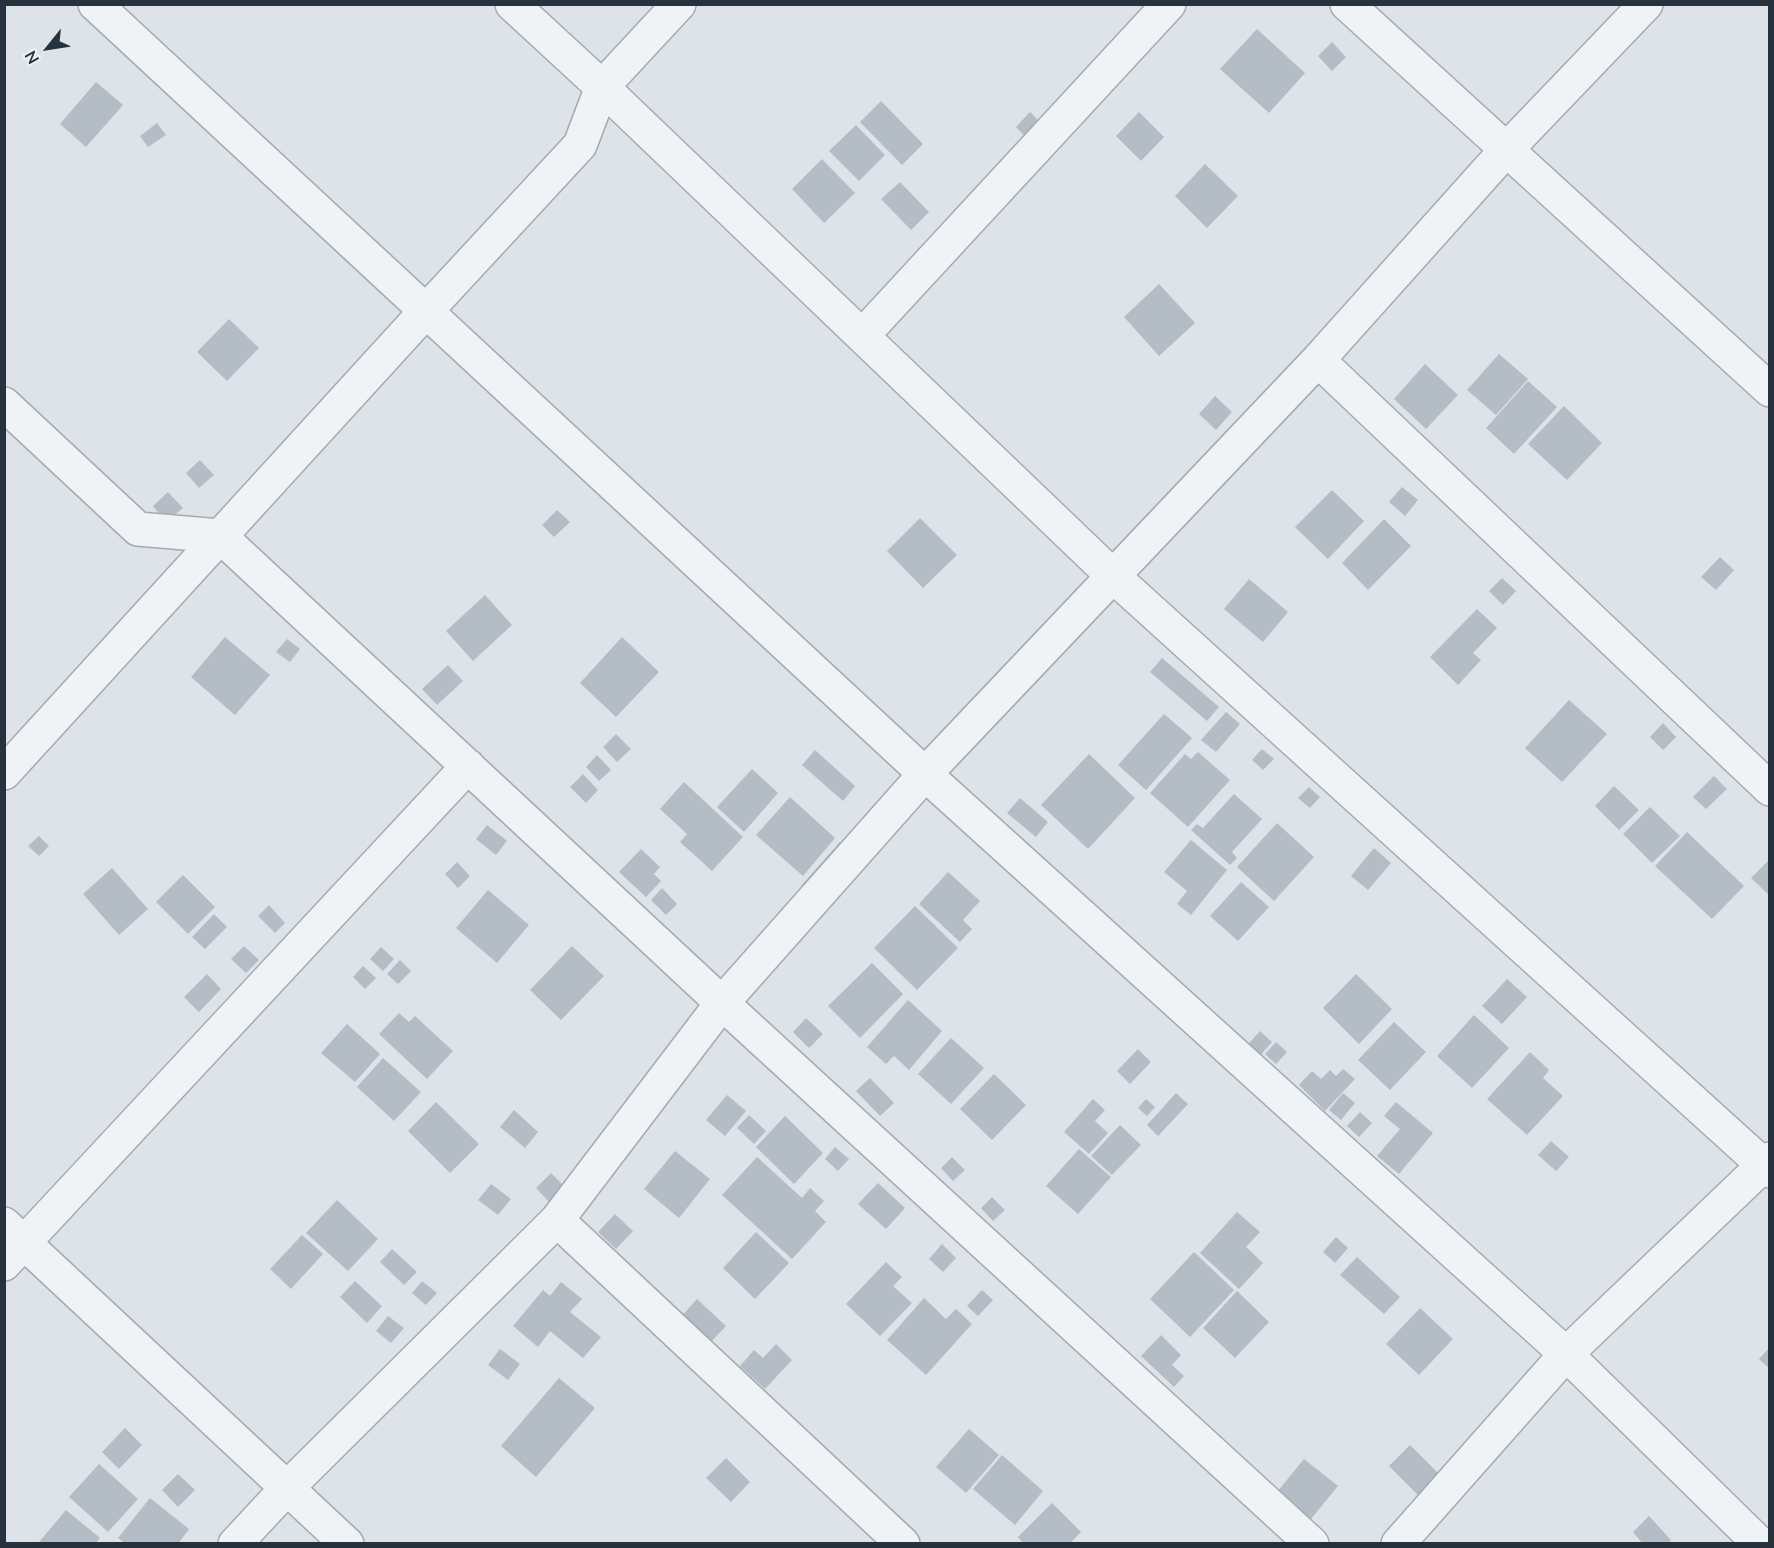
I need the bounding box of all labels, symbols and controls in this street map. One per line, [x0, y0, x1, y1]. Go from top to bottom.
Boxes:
north arrow [18, 18, 78, 78]
text: N [20, 46, 45, 68]

